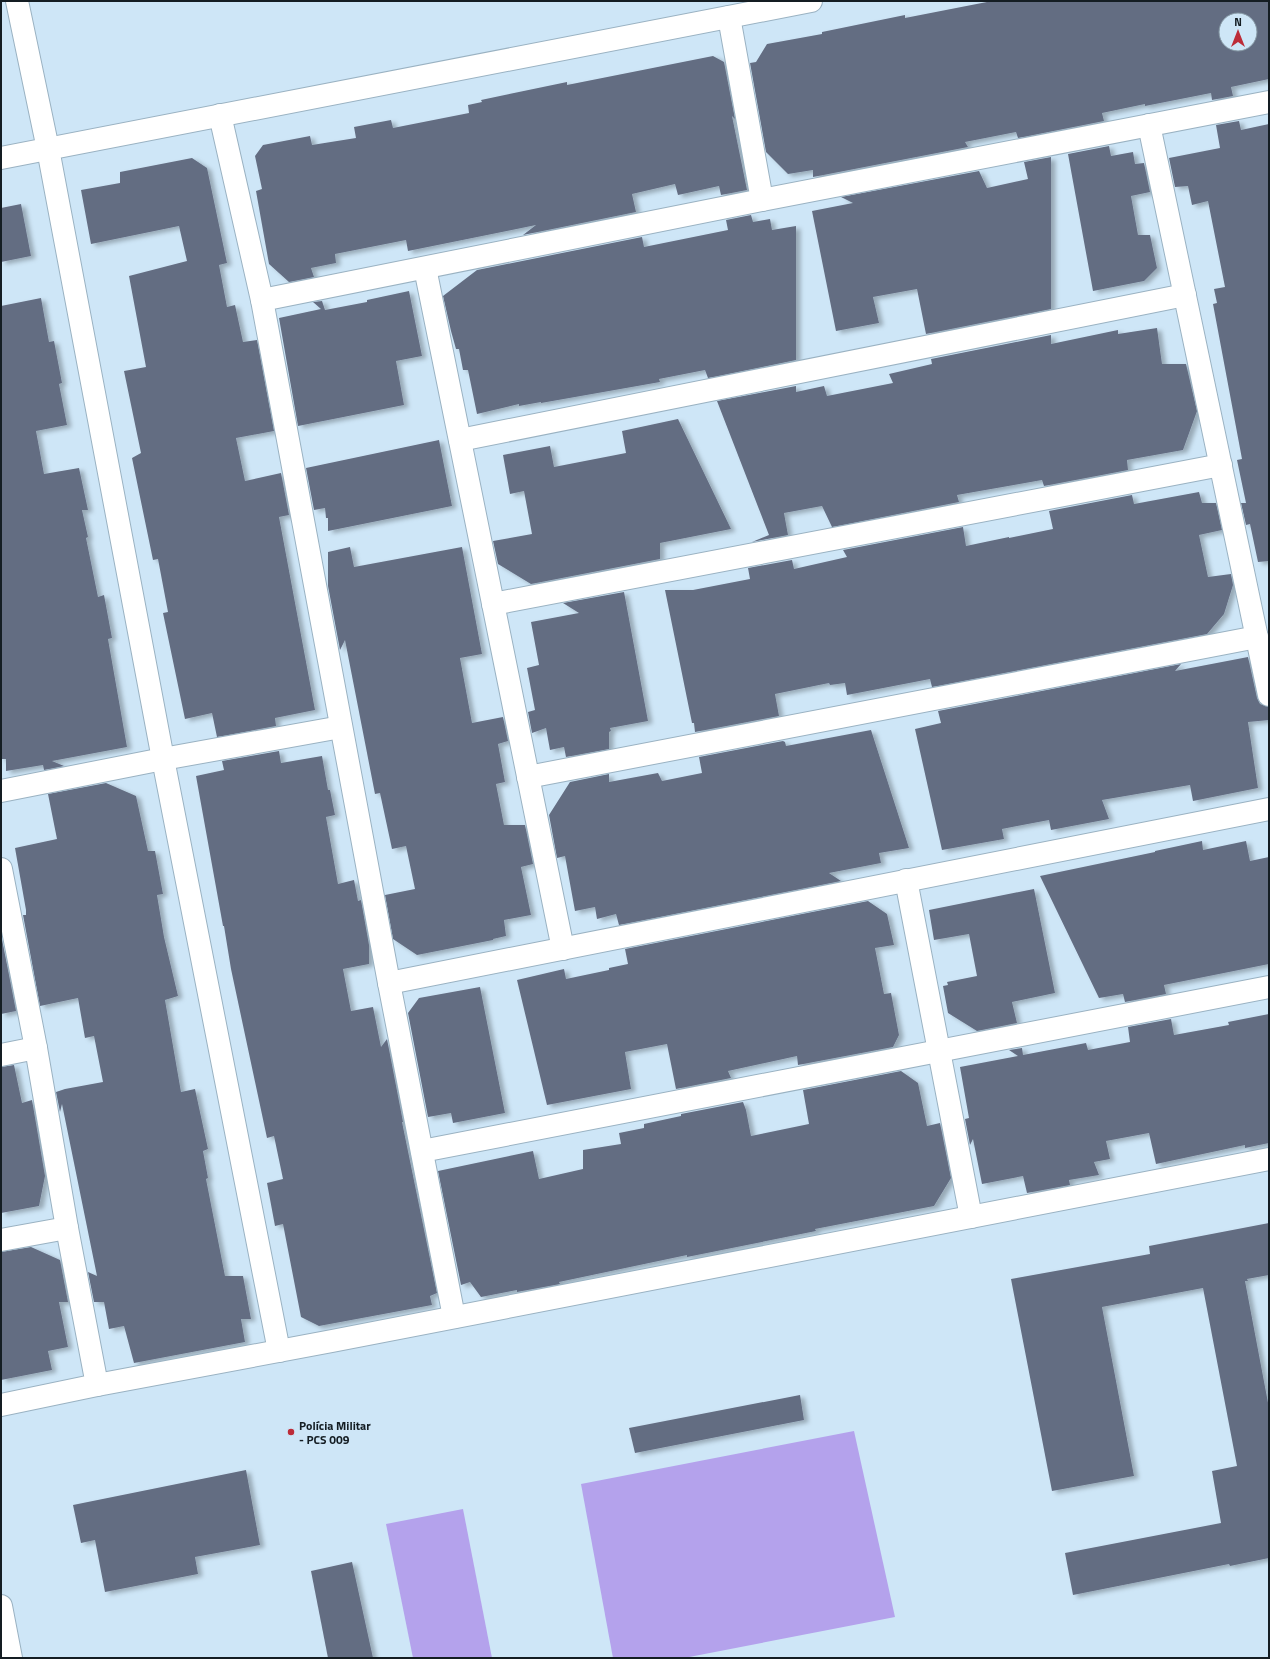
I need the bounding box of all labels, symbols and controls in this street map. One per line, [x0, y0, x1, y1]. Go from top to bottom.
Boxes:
north arrow [1218, 12, 1258, 52]
text: N [1234, 14, 1242, 30]
place label: Polícia Militar - PCS 009 [299, 1416, 371, 1449]
marker: Polícia Militar - PCS 009 [286, 1427, 296, 1437]

